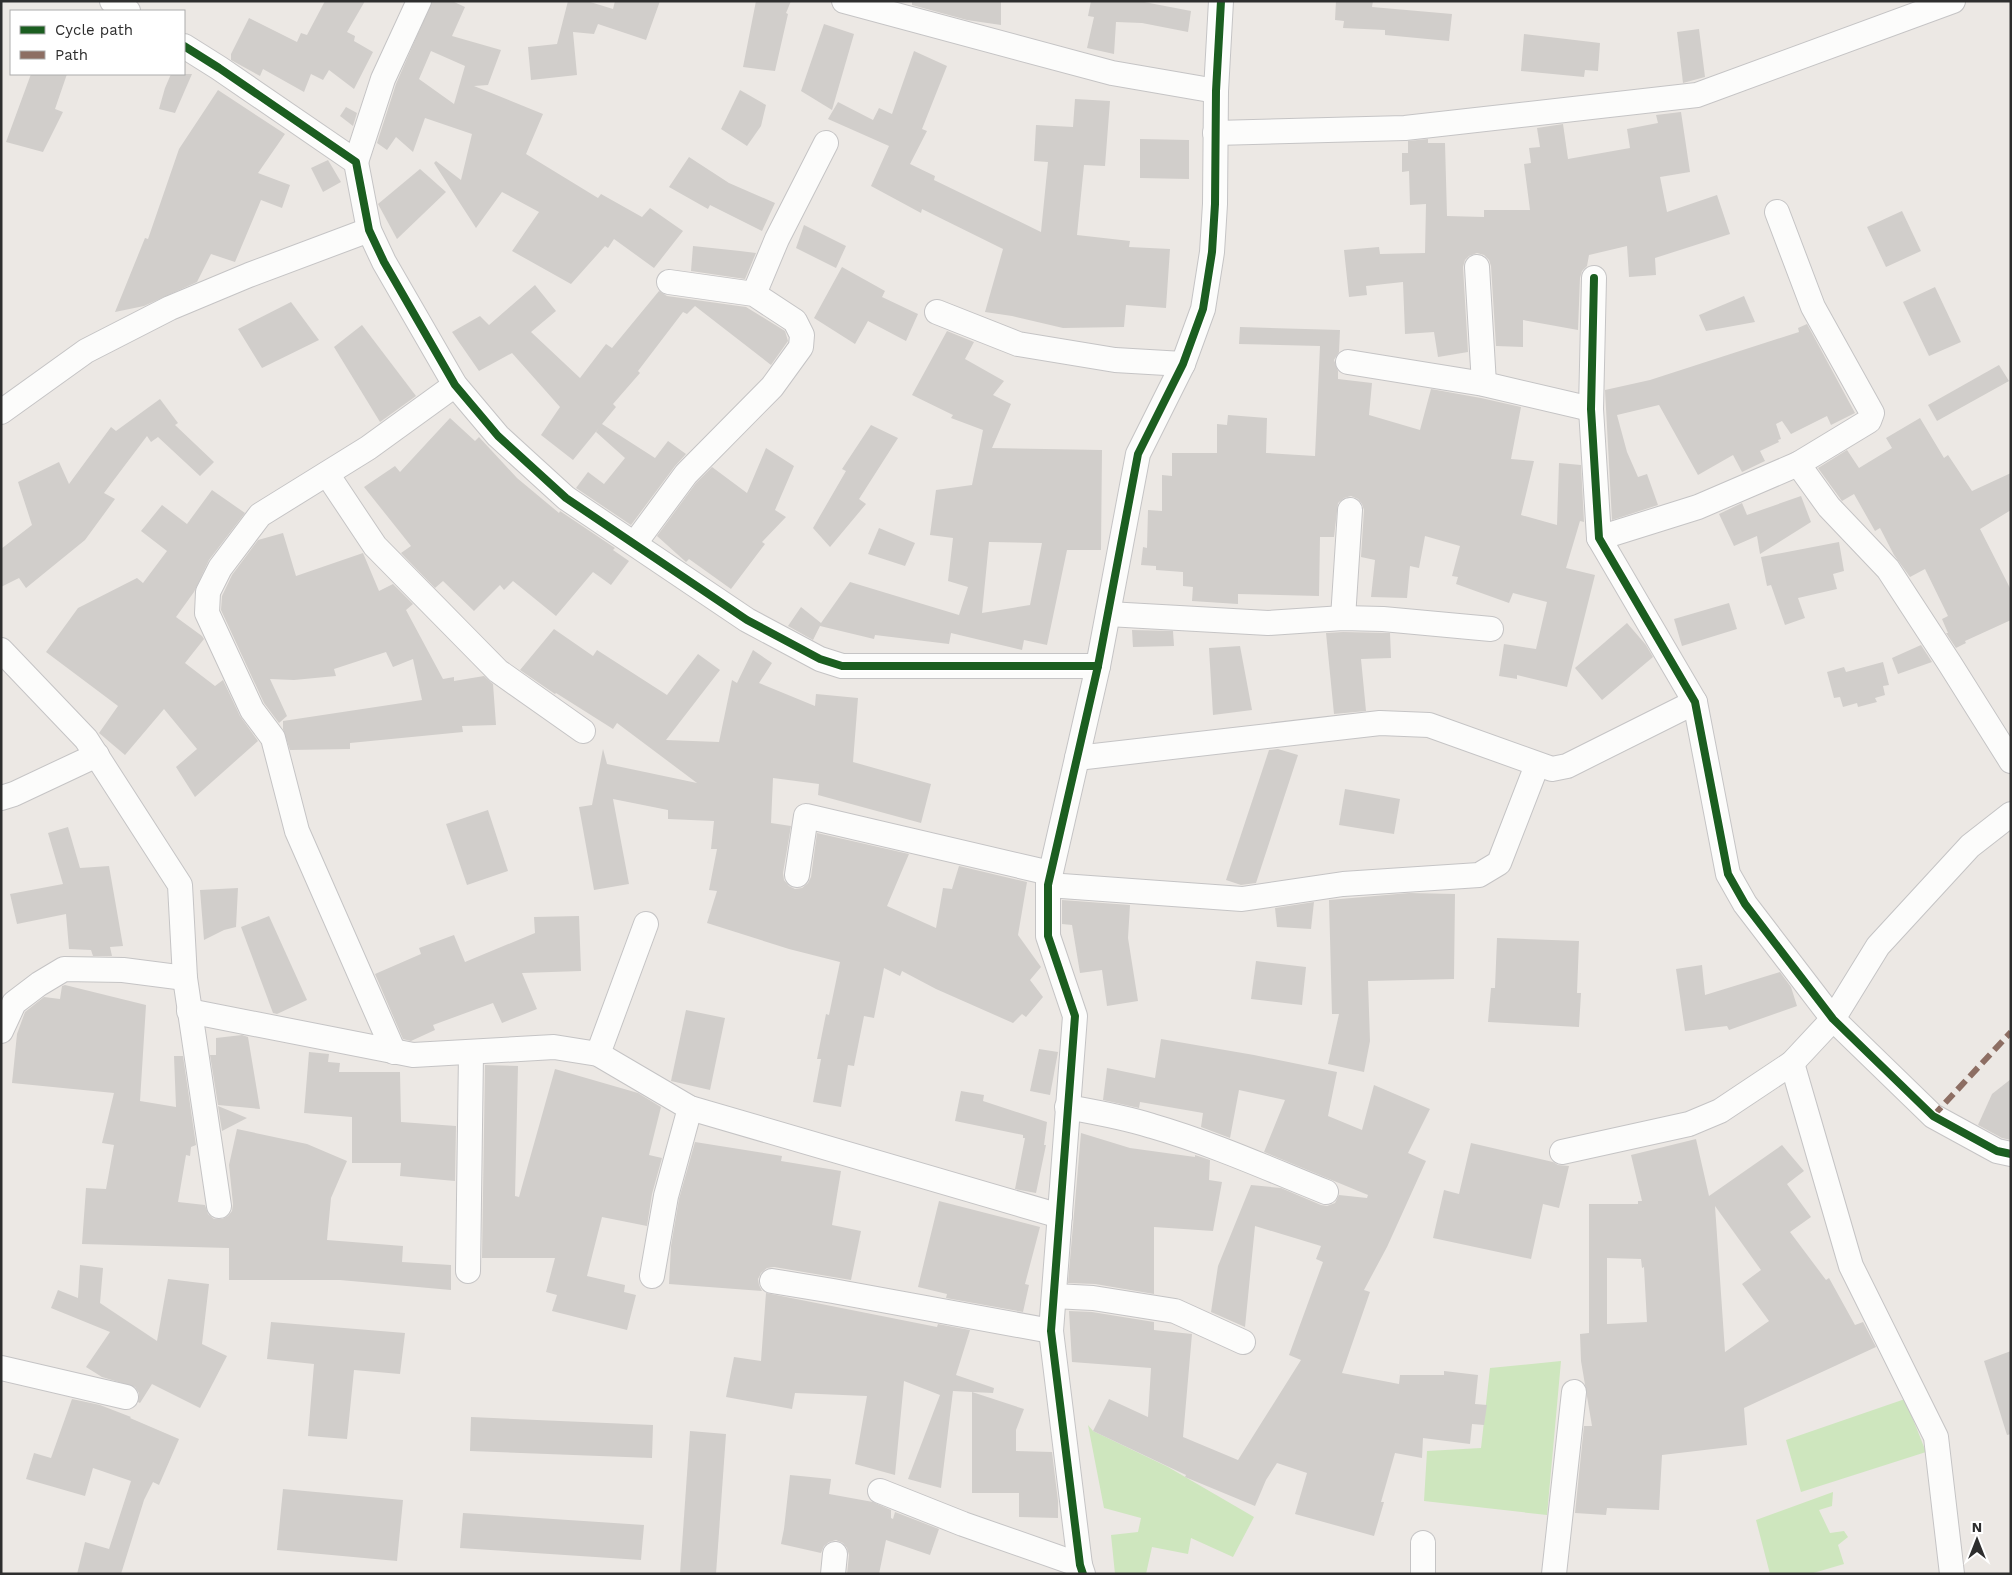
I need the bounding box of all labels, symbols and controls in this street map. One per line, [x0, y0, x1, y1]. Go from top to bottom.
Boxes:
legend [10, 10, 185, 75]
text: Cycle path [55, 21, 133, 39]
text: Path [55, 46, 88, 64]
north arrow [1952, 1515, 2002, 1565]
text: N [1972, 1519, 1982, 1535]

